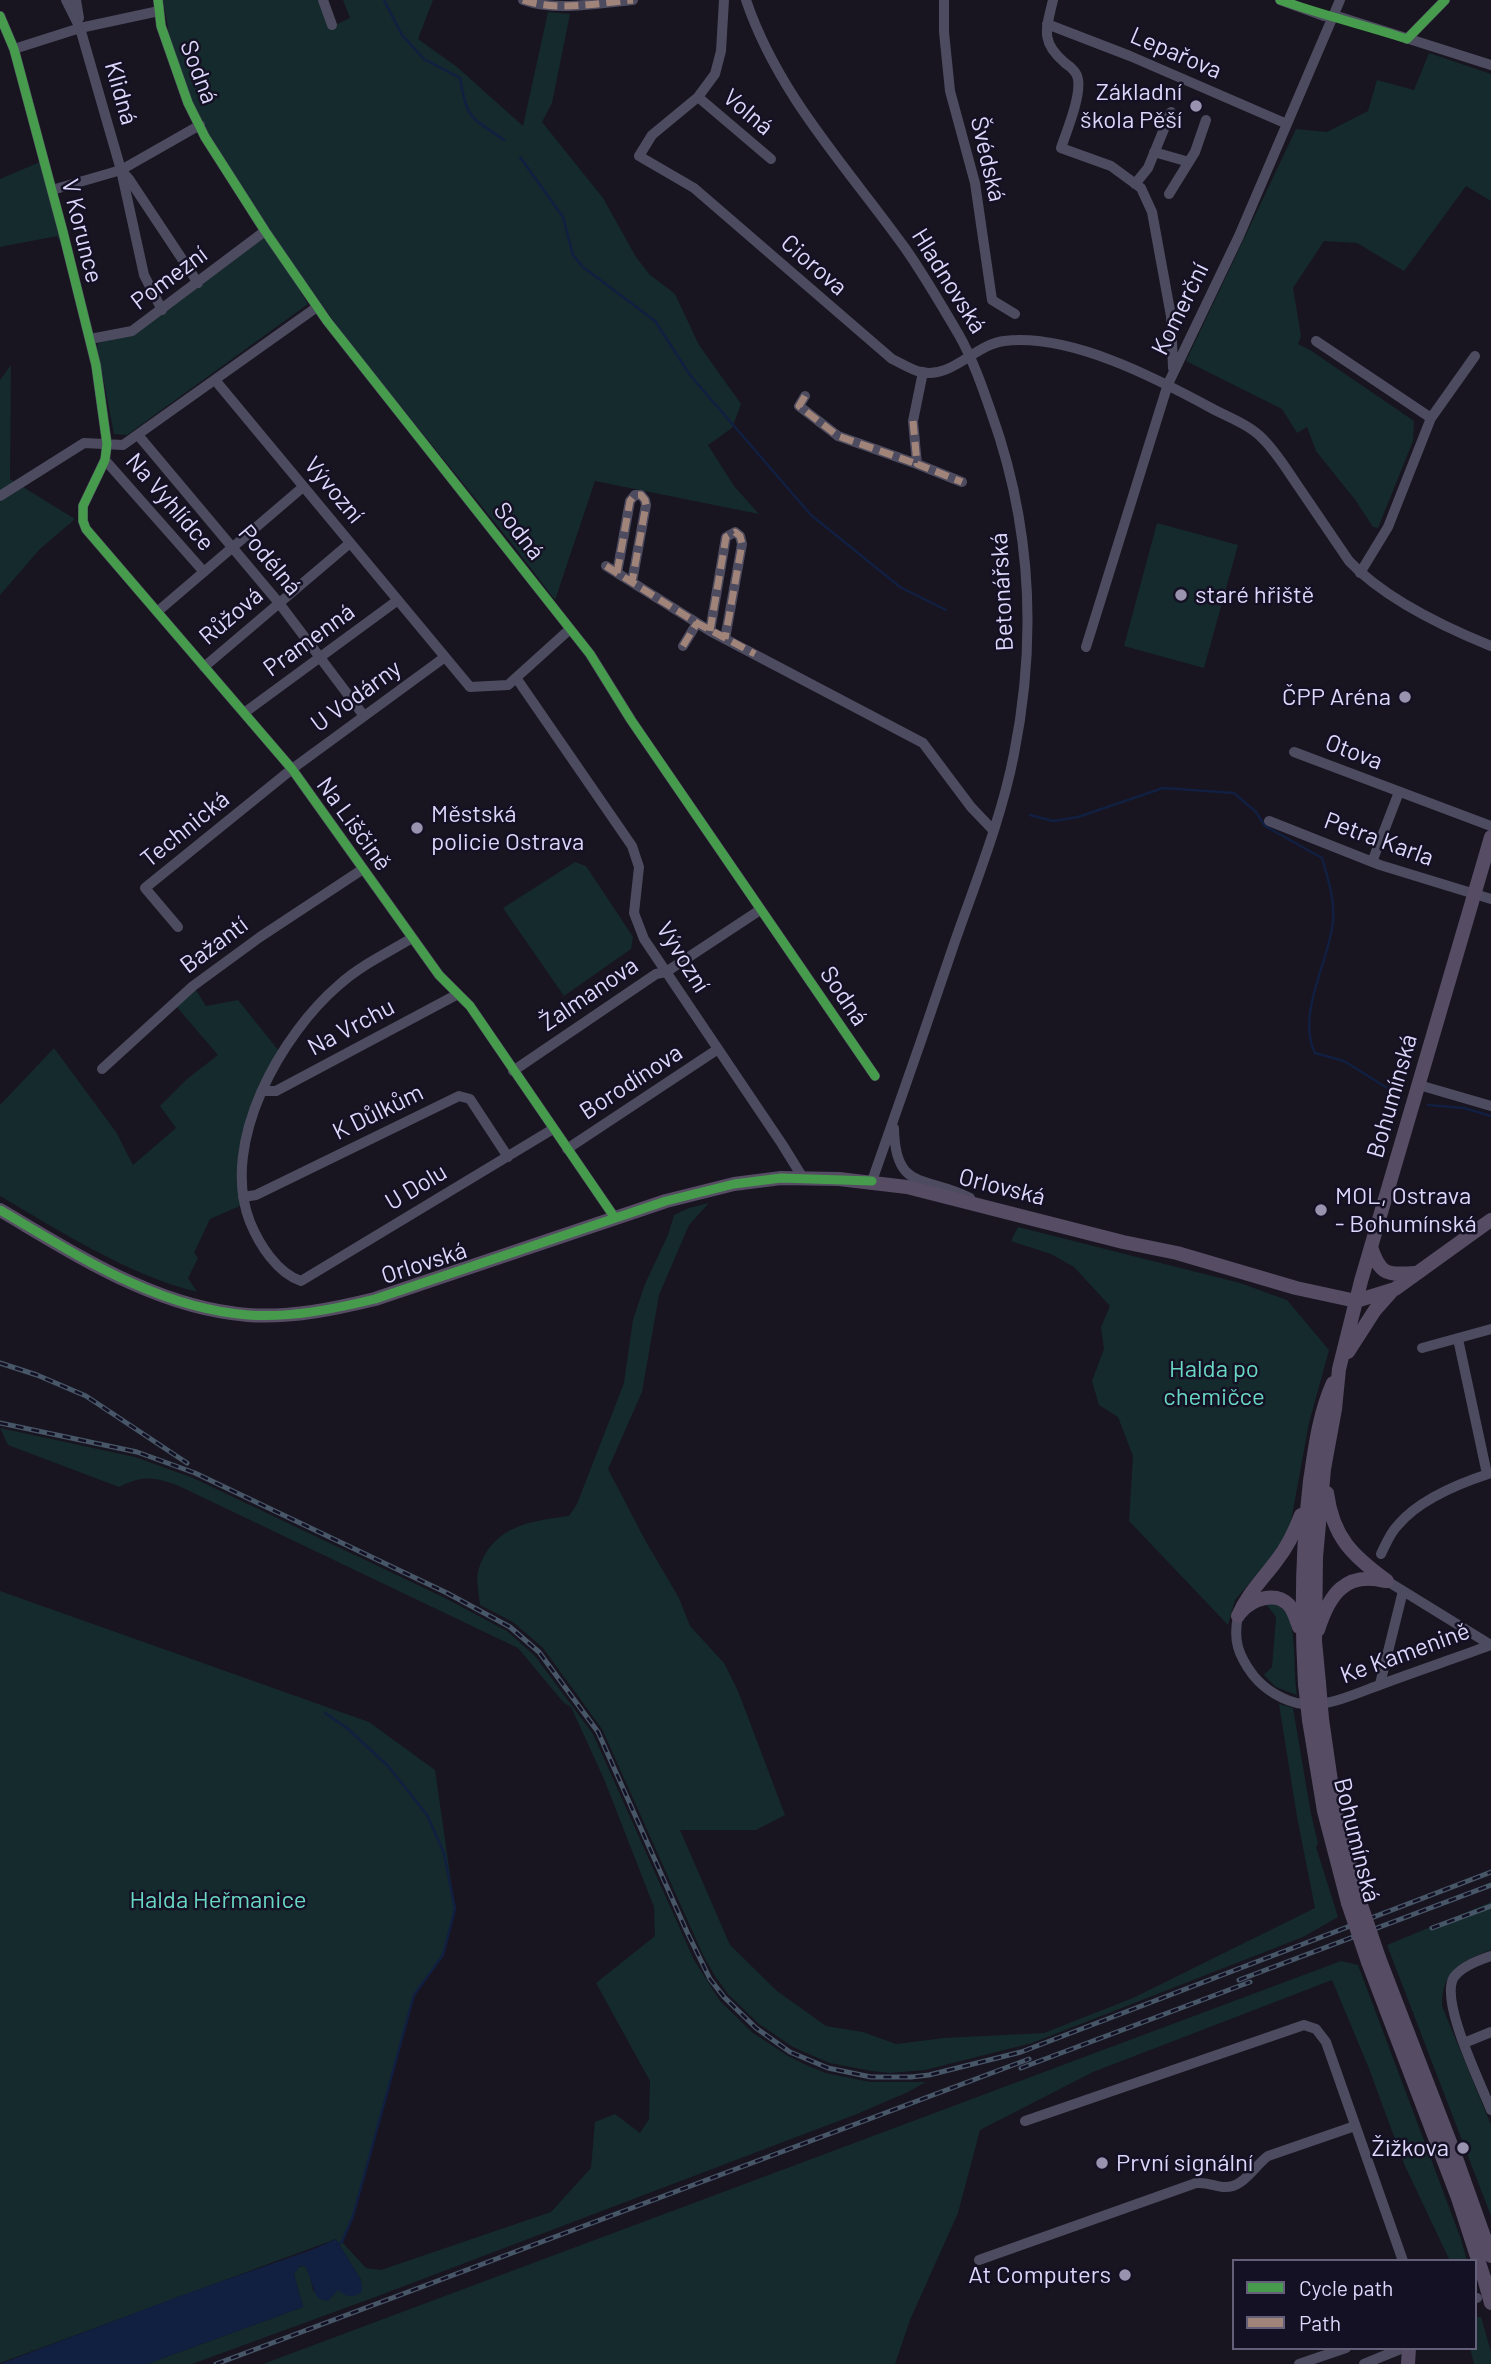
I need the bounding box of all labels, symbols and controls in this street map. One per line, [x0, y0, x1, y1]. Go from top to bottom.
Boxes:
street label: Lepařova [1126, 21, 1226, 85]
street label: Sodná [174, 36, 224, 108]
street label: Klidná [98, 58, 144, 128]
place label: Základní škola Pěší [1080, 78, 1182, 134]
street label: Volná [717, 83, 779, 141]
marker: Základní škola Pěší [1188, 98, 1204, 114]
street label: Švédská [964, 114, 1012, 204]
street label: V Korunce [55, 176, 109, 286]
street label: Hladnovská [905, 223, 993, 339]
street label: Ciorova [775, 228, 853, 302]
street label: Pomezní [125, 240, 213, 316]
street label: Komerční [1145, 258, 1215, 360]
street label: Na Vyhlídce [120, 447, 220, 557]
street label: Vývozní [298, 451, 370, 529]
street label: Sodná [488, 496, 550, 566]
street label: Podélná [232, 519, 308, 601]
street label: Betonářská [985, 532, 1019, 652]
street label: Růžová [193, 581, 269, 651]
place label: staré hřiště [1195, 581, 1314, 609]
marker: staré hřiště [1173, 587, 1189, 603]
street label: Pramenná [258, 597, 360, 683]
street label: U Vodárny [305, 654, 407, 738]
place label: ČPP Aréna [1282, 683, 1391, 711]
marker: ČPP Aréna [1397, 689, 1413, 705]
street label: Otova [1321, 728, 1387, 776]
street label: Na Liščině [310, 772, 398, 876]
street label: Technická [135, 785, 235, 873]
place label: Městská policie Ostrava [431, 800, 584, 856]
street label: Petra Karla [1320, 806, 1438, 872]
marker: Městská policie Ostrava [409, 820, 425, 836]
street label: Bažantí [175, 910, 253, 980]
street label: Vývozní [650, 916, 716, 998]
street label: Žalmanova [535, 951, 643, 1037]
street label: Sodná [814, 961, 874, 1031]
street label: Na Vrchu [303, 992, 399, 1062]
street label: Bohumínská [1361, 1031, 1423, 1161]
street label: Borodínova [574, 1038, 688, 1126]
street label: K Důlkům [328, 1078, 428, 1146]
street label: U Dolu [380, 1157, 452, 1217]
street label: Orlovská [956, 1162, 1048, 1212]
place label: MOL, Ostrava - Bohumínská [1335, 1182, 1477, 1238]
marker: MOL, Ostrava - Bohumínská [1313, 1202, 1329, 1218]
street label: Orlovská [378, 1236, 470, 1290]
park label: Halda po chemičce [1163, 1355, 1265, 1411]
street label: Ke Kamenině [1336, 1616, 1474, 1690]
street label: Bohumínská [1328, 1775, 1386, 1905]
park label: Halda Heřmanice [129, 1886, 307, 1914]
place label: Žižkova [1371, 2134, 1449, 2162]
marker: Žižkova [1455, 2140, 1471, 2156]
place label: První signální [1116, 2149, 1253, 2177]
marker: První signální [1094, 2155, 1110, 2171]
legend [1232, 2259, 1477, 2350]
place label: At Computers [968, 2261, 1111, 2289]
marker: At Computers [1117, 2267, 1133, 2283]
text: Cycle path [1299, 2275, 1393, 2300]
text: Path [1299, 2310, 1341, 2335]

